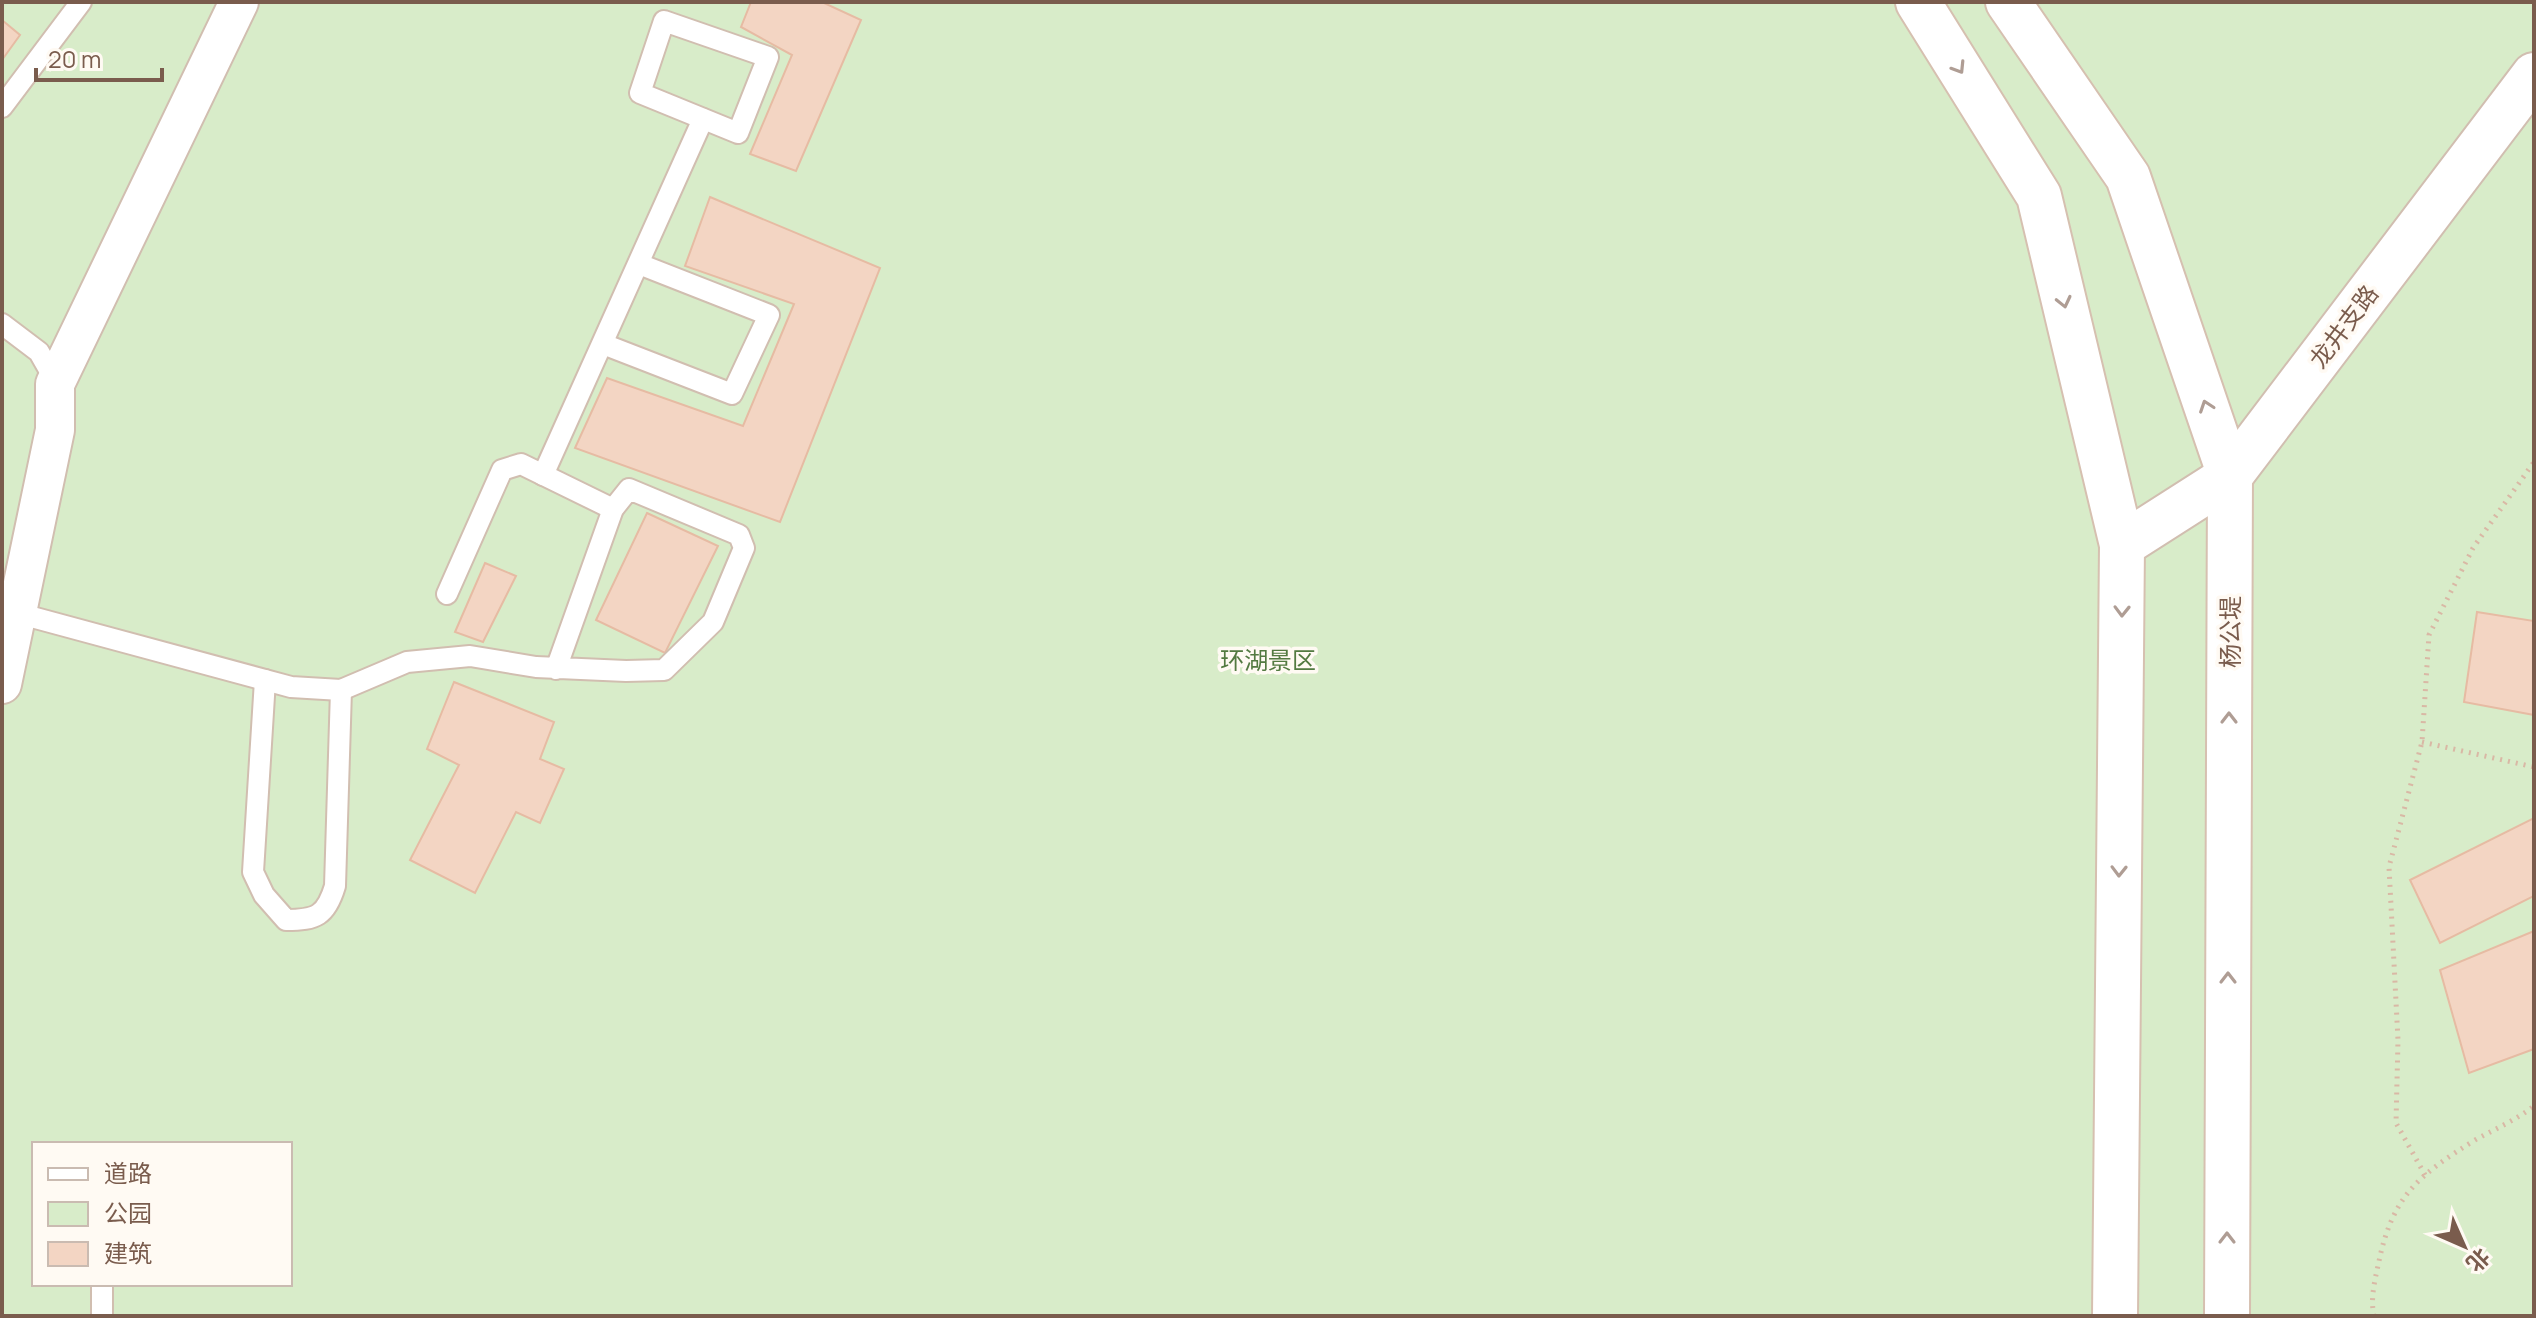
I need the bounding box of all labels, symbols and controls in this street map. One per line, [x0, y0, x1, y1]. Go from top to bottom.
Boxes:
scale bar [36, 32, 162, 82]
text: 20 m [48, 42, 101, 75]
one-way arrow [1949, 59, 1965, 74]
street label: 龙井支路 [2301, 278, 2385, 374]
one-way arrow [2055, 295, 2072, 308]
one-way arrow [2199, 400, 2215, 414]
street label: 杨公堤 [2213, 596, 2246, 668]
one-way arrow [2113, 605, 2131, 618]
park label: 环湖景区 [1220, 643, 1316, 676]
one-way arrow [2220, 711, 2238, 724]
one-way arrow [2111, 865, 2128, 878]
one-way arrow [2219, 971, 2237, 984]
legend [32, 1142, 292, 1286]
text: 道路 [104, 1156, 152, 1189]
text: 公园 [104, 1196, 152, 1229]
north arrow [2424, 1206, 2504, 1286]
one-way arrow [2218, 1231, 2236, 1244]
text: 建筑 [104, 1236, 152, 1269]
text: 北 [2460, 1242, 2497, 1279]

